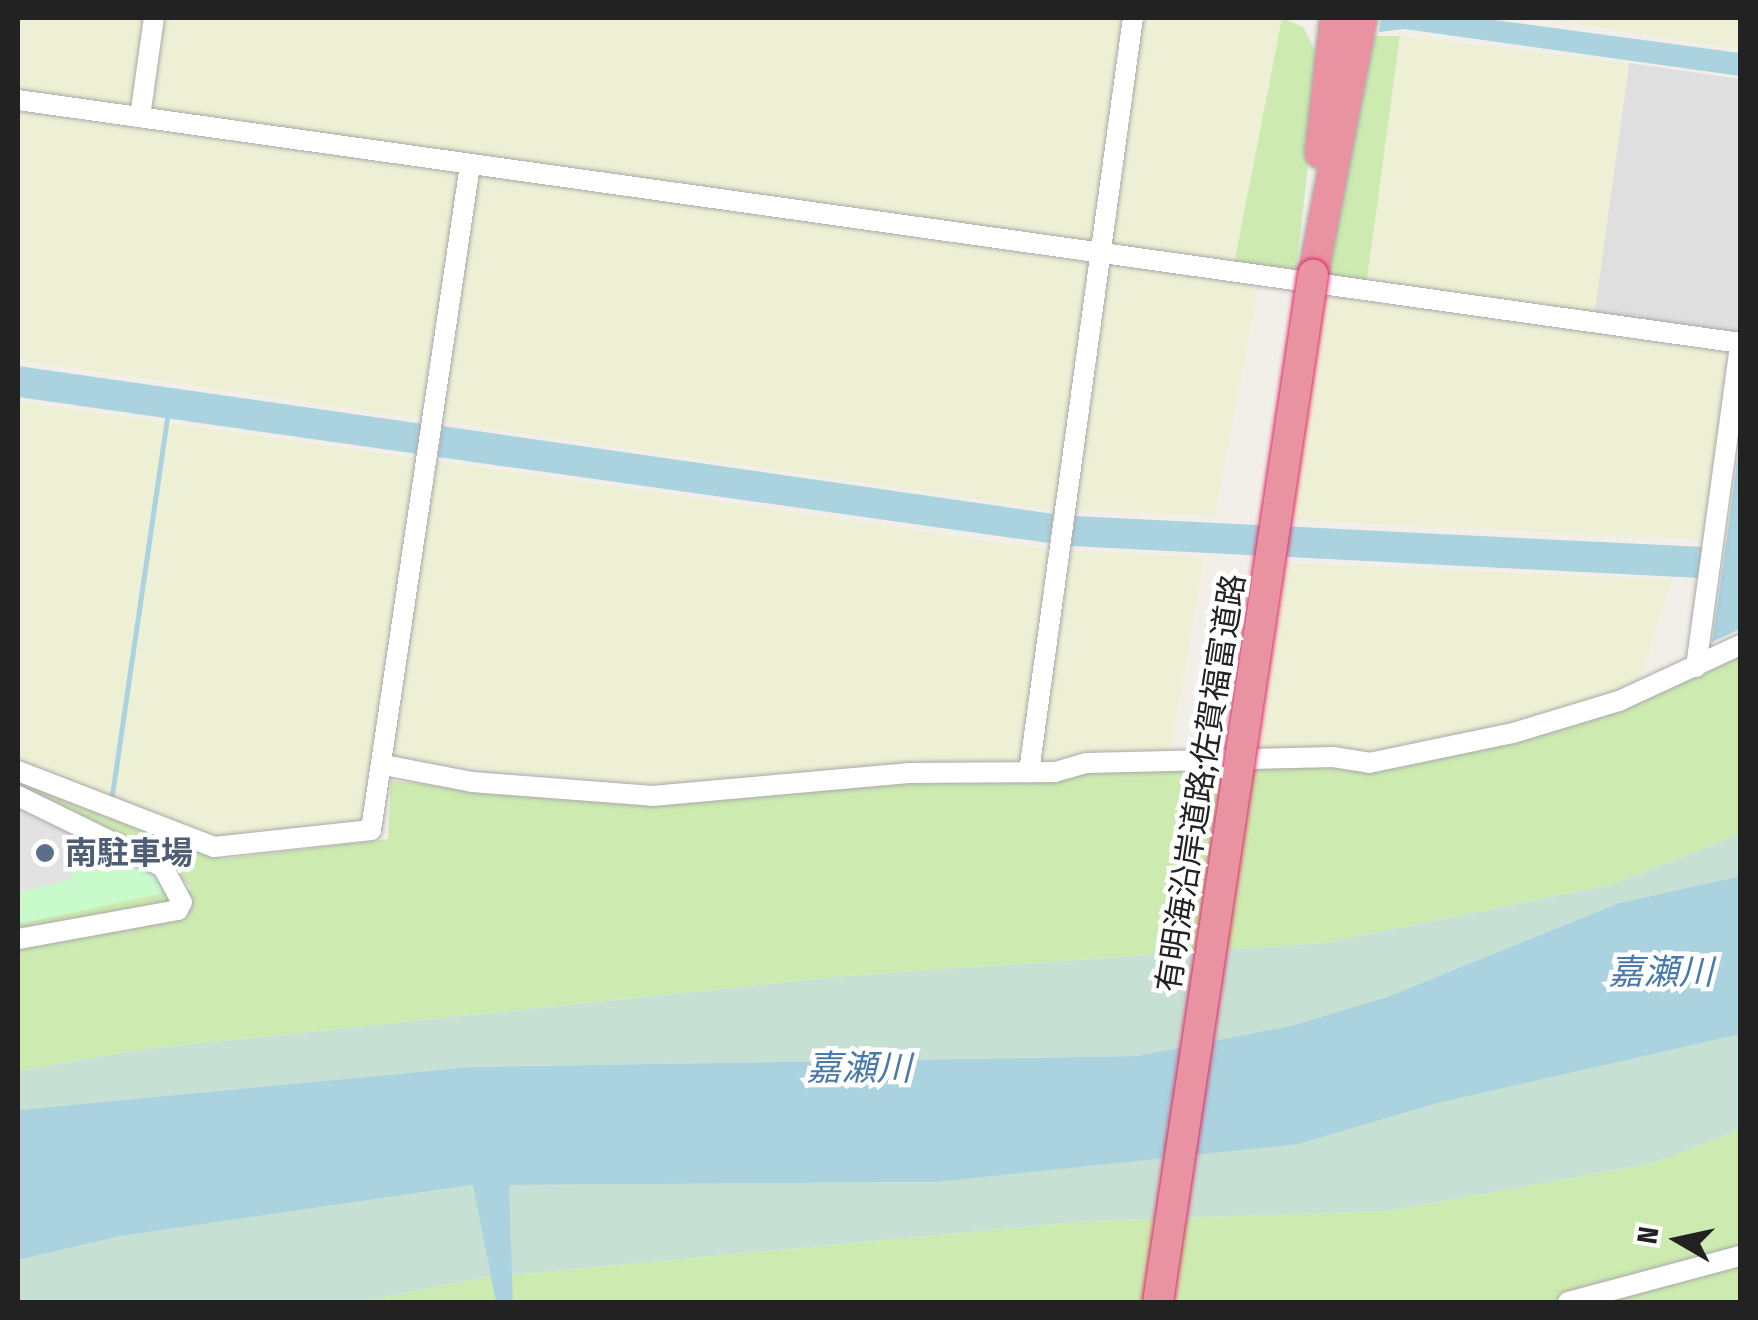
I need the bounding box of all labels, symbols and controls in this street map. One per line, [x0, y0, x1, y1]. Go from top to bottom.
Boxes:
street label: 有明海沿岸道路;佐賀福富道路 [1149, 571, 1253, 995]
place label: 南駐車場 [65, 834, 193, 872]
marker: 南駐車場 [34, 842, 56, 864]
water label: 嘉瀬川 [1609, 951, 1713, 993]
water label: 嘉瀬川 [807, 1047, 911, 1089]
north arrow [1628, 1190, 1728, 1290]
text: N [1630, 1224, 1665, 1246]

